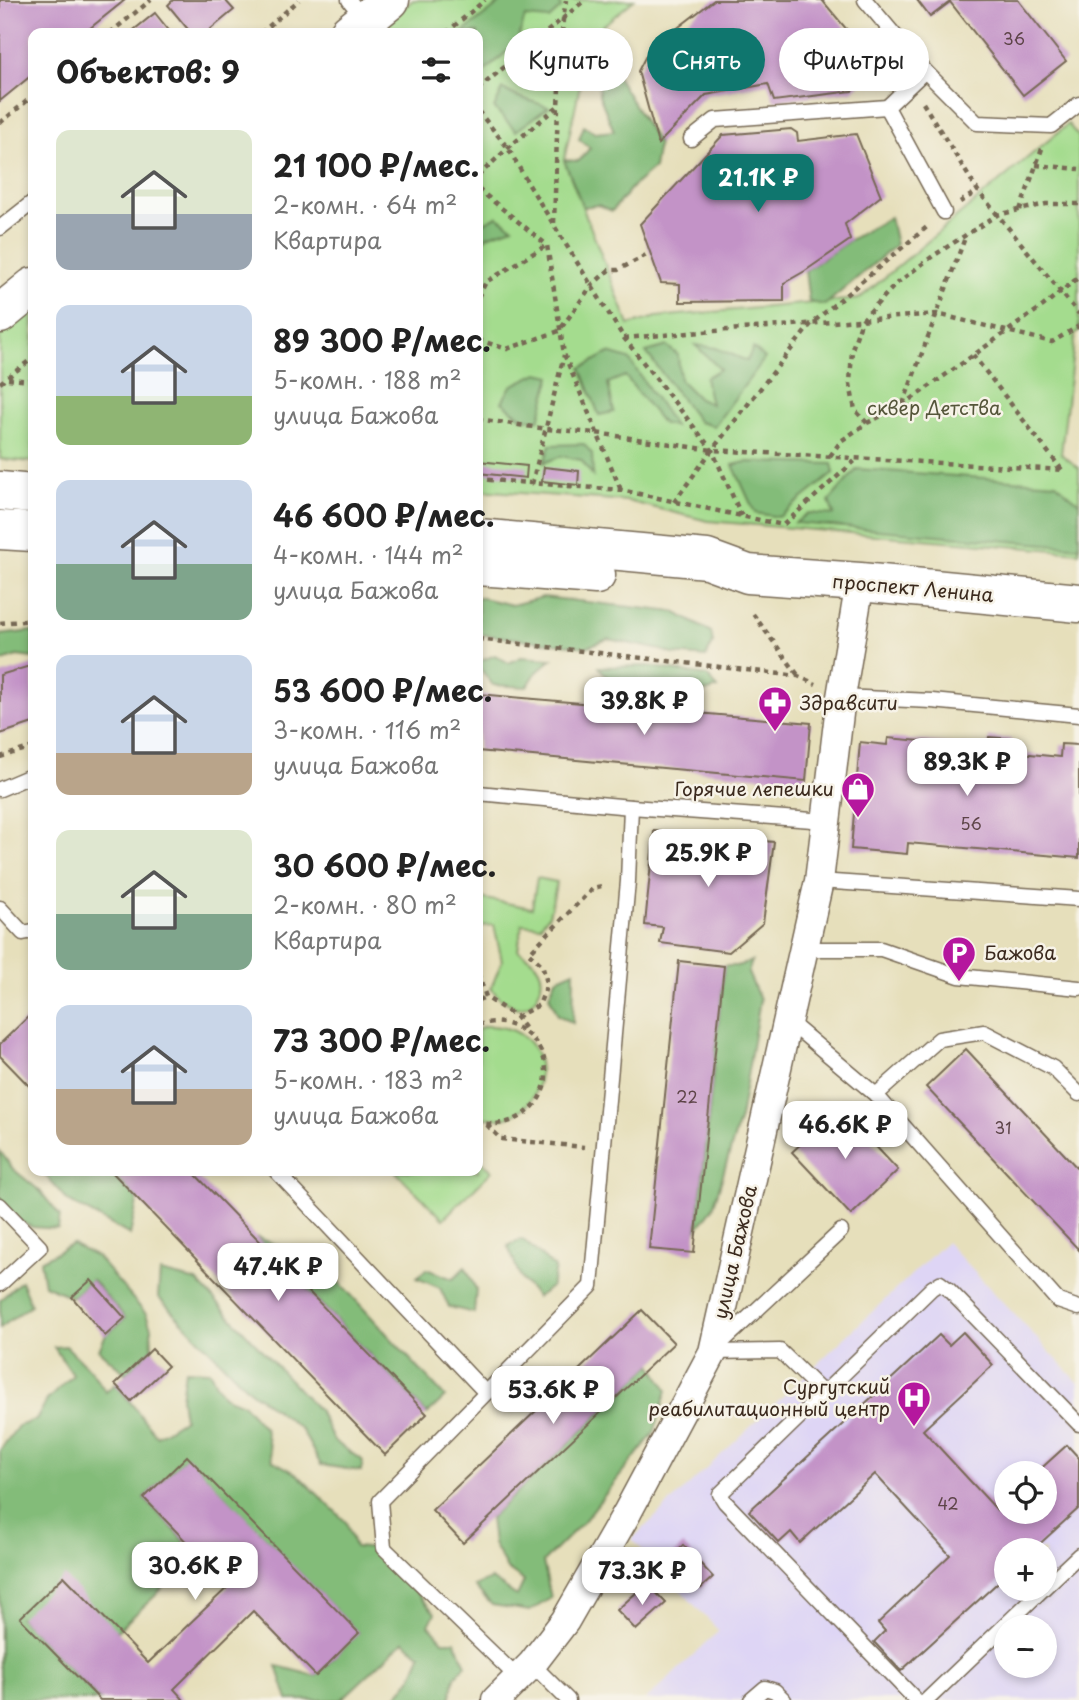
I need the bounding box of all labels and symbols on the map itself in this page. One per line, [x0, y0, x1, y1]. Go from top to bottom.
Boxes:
house number: 36 [1003, 26, 1025, 50]
pin: 21.1K ₽ [693, 154, 823, 214]
park label: сквер Детства [867, 393, 1001, 421]
street label: проспект Ленина [831, 566, 995, 608]
pin: 39.8K ₽ [579, 678, 709, 737]
pharmacy icon: Здравсити [756, 684, 794, 733]
place label: Здравсити [799, 688, 898, 716]
pin: 89.3K ₽ [902, 738, 1032, 798]
shop icon: Горячие лепешки [839, 770, 877, 819]
place label: Горячие лепешки [674, 774, 834, 802]
house number: 56 [960, 811, 982, 835]
pin: 25.9K ₽ [643, 830, 773, 889]
parking icon: Бажова [940, 934, 978, 983]
place label: Бажова [984, 938, 1056, 966]
house number: 22 [676, 1084, 698, 1108]
pin: 46.6K ₽ [780, 1102, 910, 1161]
house number: 31 [995, 1115, 1011, 1139]
street label: улица Бажова [705, 1182, 763, 1321]
pin: 47.4K ₽ [213, 1244, 343, 1303]
pin: 53.6K ₽ [488, 1366, 618, 1426]
place label: Сургутский реабилитационный центр [648, 1372, 890, 1422]
hospital icon: Сургутский реабилитационный центр [895, 1379, 933, 1428]
house number: 42 [937, 1491, 959, 1515]
pin: 30.6K ₽ [130, 1542, 260, 1602]
pin: 73.3K ₽ [577, 1548, 707, 1607]

